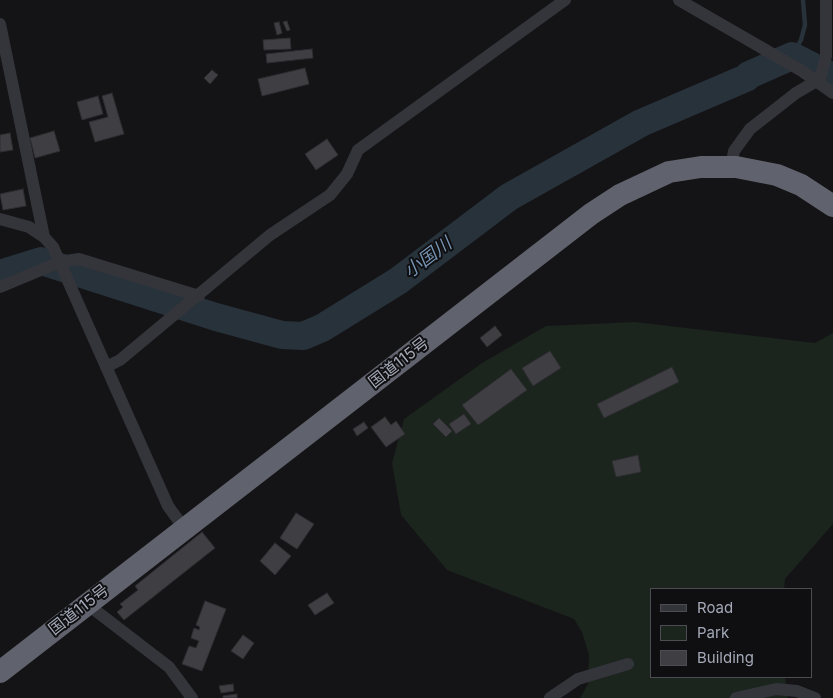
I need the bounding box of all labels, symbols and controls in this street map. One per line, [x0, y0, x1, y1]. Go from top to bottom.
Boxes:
water label: 小国川 [400, 233, 456, 283]
street label: 国道115号 [365, 334, 433, 392]
street label: 国道115号 [45, 581, 113, 639]
legend [650, 588, 813, 678]
text: Road [697, 598, 733, 617]
text: Park [697, 623, 729, 642]
text: Building [697, 648, 754, 667]

